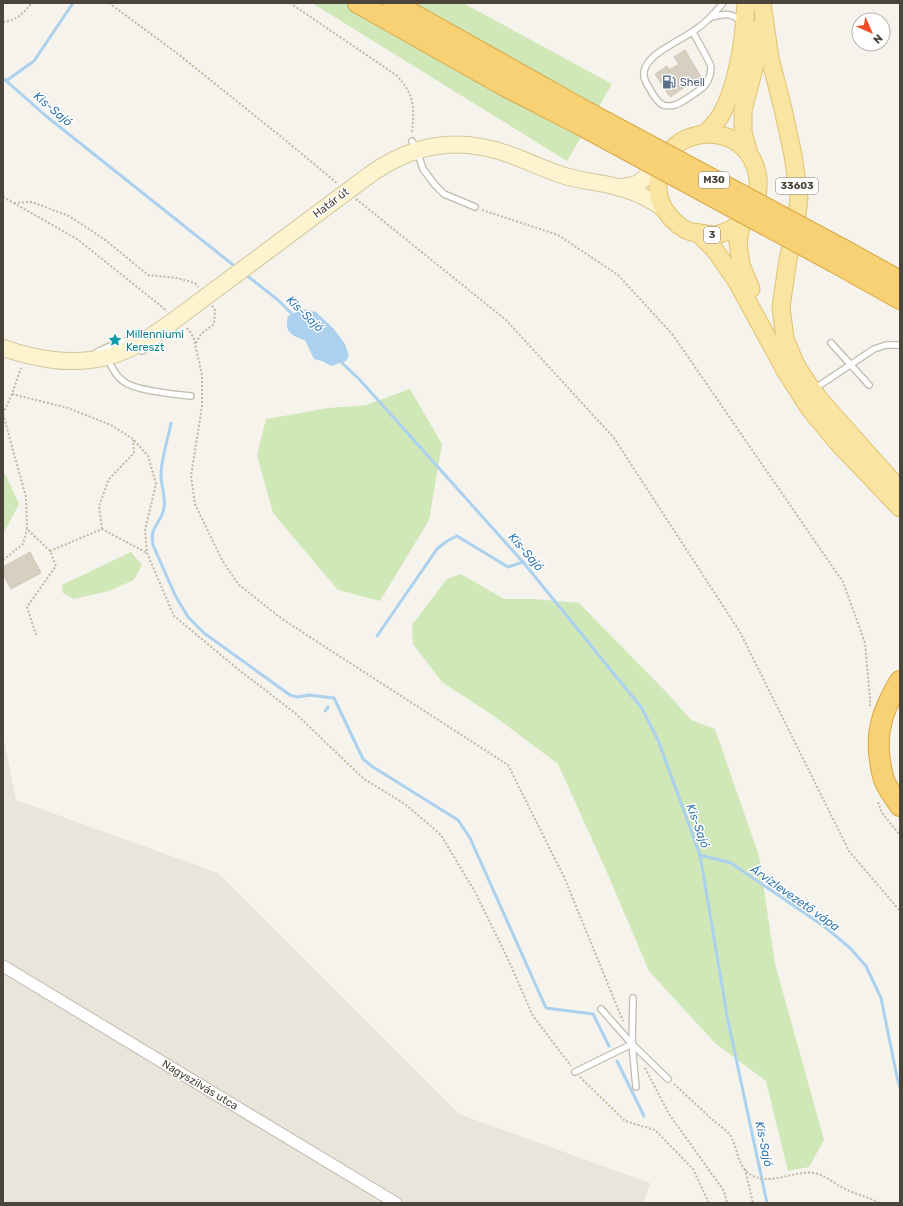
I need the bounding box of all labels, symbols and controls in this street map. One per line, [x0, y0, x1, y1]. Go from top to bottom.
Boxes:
north arrow [851, 12, 891, 52]
text: N [870, 31, 885, 46]
fuel station icon: Shell [661, 74, 677, 90]
place label: Shell [680, 76, 705, 89]
water label: Kis-Sajó [31, 89, 75, 129]
road number: M30 [699, 172, 729, 188]
road number: 33603 [776, 178, 818, 194]
street label: Határ út [310, 185, 352, 221]
road number: 3 [704, 227, 720, 243]
water label: Kis-Sajó [284, 293, 327, 335]
place label: Millenniumi Kereszt [126, 328, 184, 354]
place icon: Millenniumi Kereszt [107, 332, 123, 348]
water label: Kis-Sajó [506, 530, 546, 574]
water label: Kis-Sajó [684, 802, 712, 850]
water label: Árvízlevezető vápa [747, 861, 842, 934]
street label: Nagyszilvás utca [160, 1057, 240, 1113]
water label: Kis-Sajó [752, 1120, 776, 1168]

